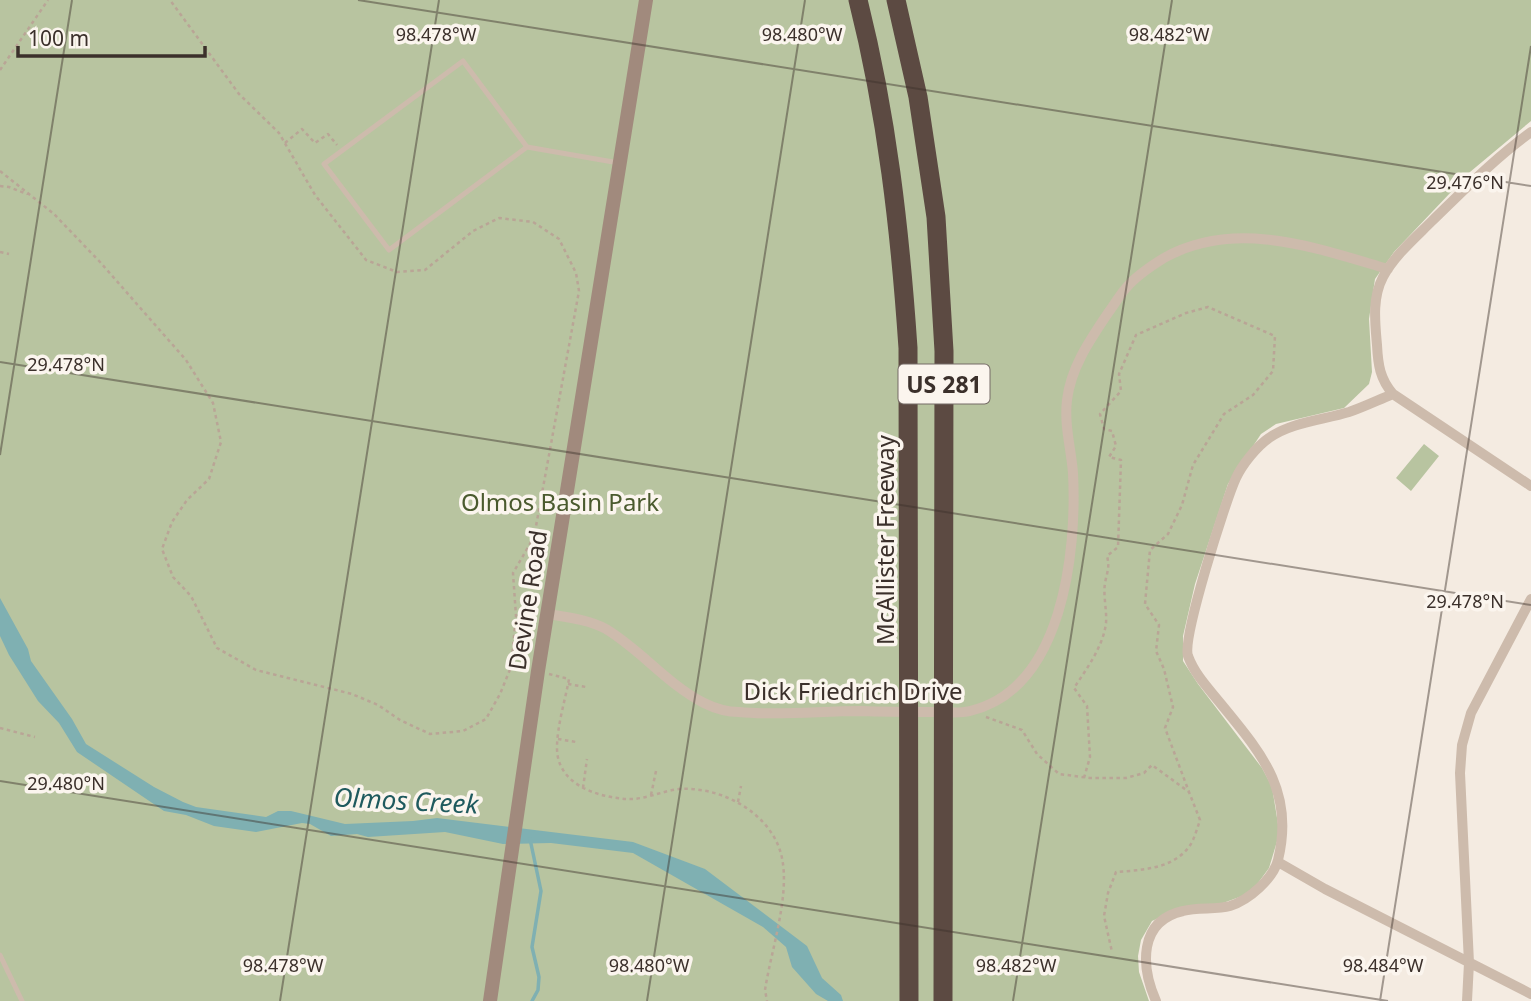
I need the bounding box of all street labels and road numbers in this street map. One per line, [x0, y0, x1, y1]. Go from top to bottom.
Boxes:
road number: US 281 [898, 364, 990, 404]
street label: McAllister Freeway [868, 434, 901, 645]
street label: Devine Road [500, 528, 554, 672]
street label: Dick Friedrich Drive [743, 674, 963, 707]

